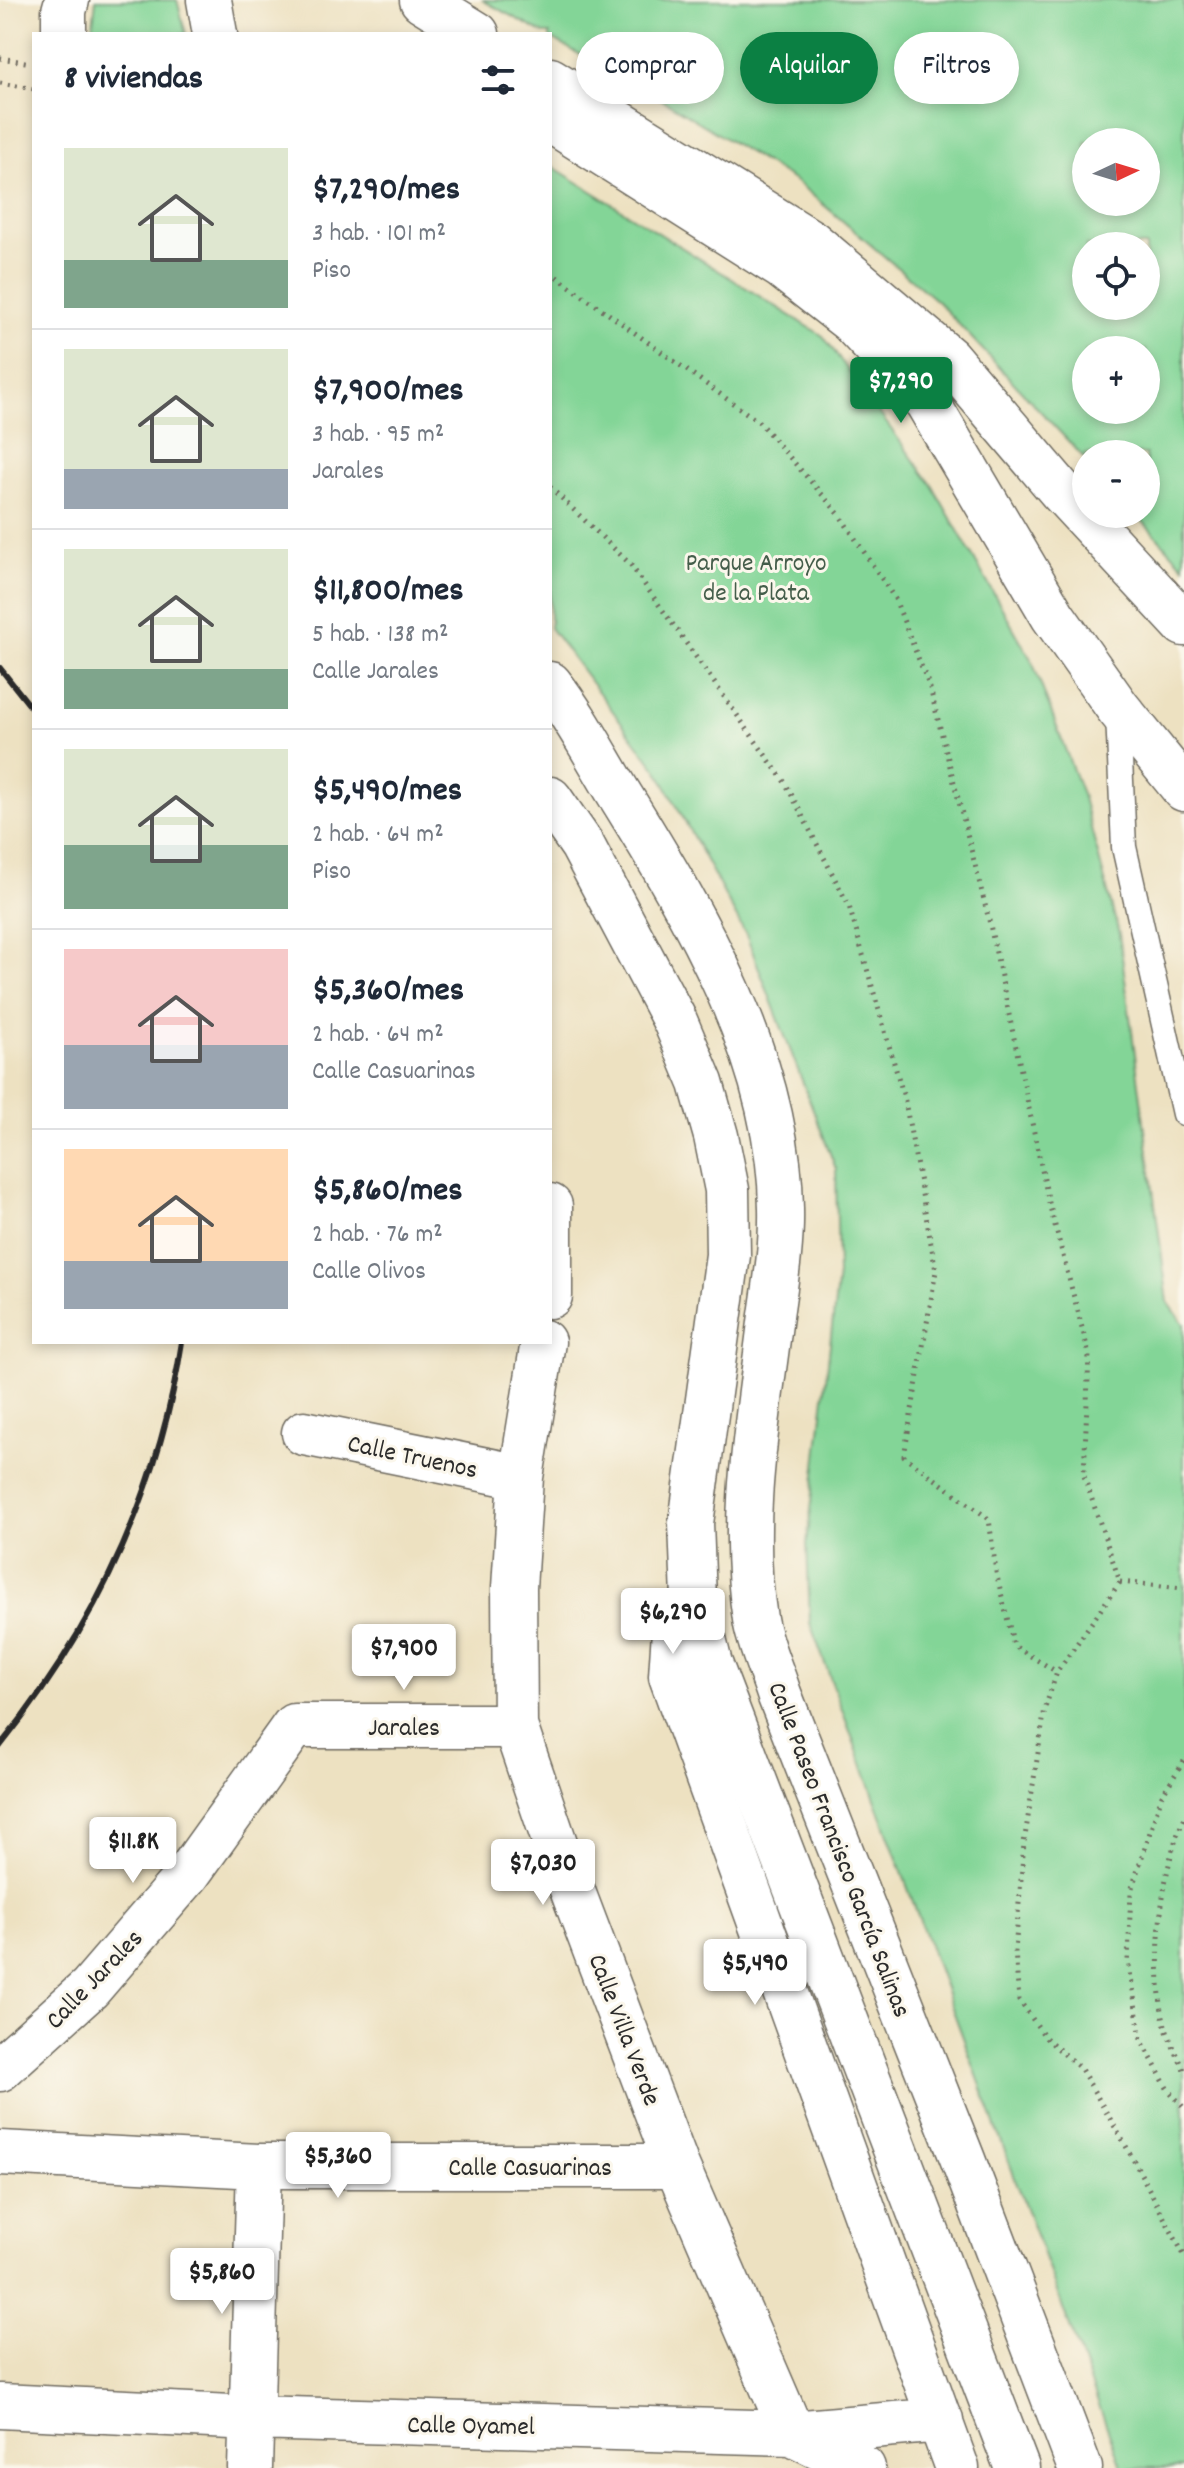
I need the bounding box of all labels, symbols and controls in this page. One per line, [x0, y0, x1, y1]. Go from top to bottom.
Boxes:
chip: Comprar [576, 32, 724, 104]
chip: Alquilar [740, 32, 878, 104]
chip: Filtros [894, 32, 1019, 104]
text: 8 viviendas [64, 56, 203, 105]
icon: filters [476, 58, 520, 102]
north arrow [1072, 128, 1160, 216]
map controls [1072, 128, 1160, 528]
text: $7,290/mes [312, 167, 460, 216]
icon: home [128, 180, 224, 276]
text: 3 hab. · 101 m² [312, 216, 446, 253]
button: locate [1072, 232, 1160, 320]
text: Piso [312, 253, 351, 290]
button: + [1072, 336, 1160, 424]
pin: $7,290 [836, 357, 966, 425]
text: $7,290 [868, 364, 934, 401]
text: $7,900/mes [312, 368, 464, 417]
icon: home [128, 381, 224, 477]
text: 3 hab. · 95 m² [312, 417, 444, 454]
button: − [1072, 440, 1160, 528]
text: Jarales [312, 454, 384, 491]
park label: Parque Arroyo de la Plata [686, 546, 826, 613]
text: $11,800/mes [312, 568, 464, 617]
icon: home [128, 581, 224, 677]
text: 5 hab. · 138 m² [312, 617, 448, 654]
text: Calle Jarales [312, 654, 439, 691]
text: $5,490/mes [312, 768, 462, 817]
icon: home [128, 781, 224, 877]
text: 2 hab. · 64 m² [312, 817, 444, 854]
text: Piso [312, 854, 351, 891]
text: $5,360/mes [312, 968, 464, 1017]
icon: home [128, 981, 224, 1077]
text: 2 hab. · 64 m² [312, 1017, 444, 1054]
text: Calle Casuarinas [312, 1054, 476, 1091]
text: $5,860/mes [312, 1168, 463, 1217]
icon: home [128, 1181, 224, 1277]
text: 2 hab. · 76 m² [312, 1217, 443, 1254]
text: Calle Olivos [312, 1254, 426, 1291]
street label: Calle Truenos [344, 1427, 481, 1490]
pin: $6,290 [608, 1588, 738, 1656]
text: $6,290 [639, 1595, 707, 1632]
pin: $7,900 [339, 1624, 469, 1692]
text: $7,900 [370, 1631, 438, 1668]
street label: Calle Paseo Francisco García Salinas [757, 1677, 919, 2023]
street label: Jarales [368, 1711, 440, 1748]
pin: $11.8K [68, 1817, 198, 1885]
text: $11.8K [107, 1824, 159, 1861]
pin: $7,030 [478, 1839, 608, 1907]
text: $7,030 [509, 1846, 577, 1883]
street label: Calle Jarales [38, 1922, 153, 2039]
pin: $5,490 [690, 1939, 820, 2007]
text: $5,490 [721, 1946, 789, 1983]
street label: Calle Villa Verde [577, 1949, 669, 2111]
pin: $5,360 [273, 2132, 403, 2200]
text: $5,360 [304, 2139, 372, 2176]
street label: Calle Casuarinas [448, 2151, 612, 2188]
pin: $5,860 [157, 2248, 287, 2316]
text: $5,860 [188, 2255, 256, 2292]
street label: Calle Oyamel [407, 2408, 535, 2447]

